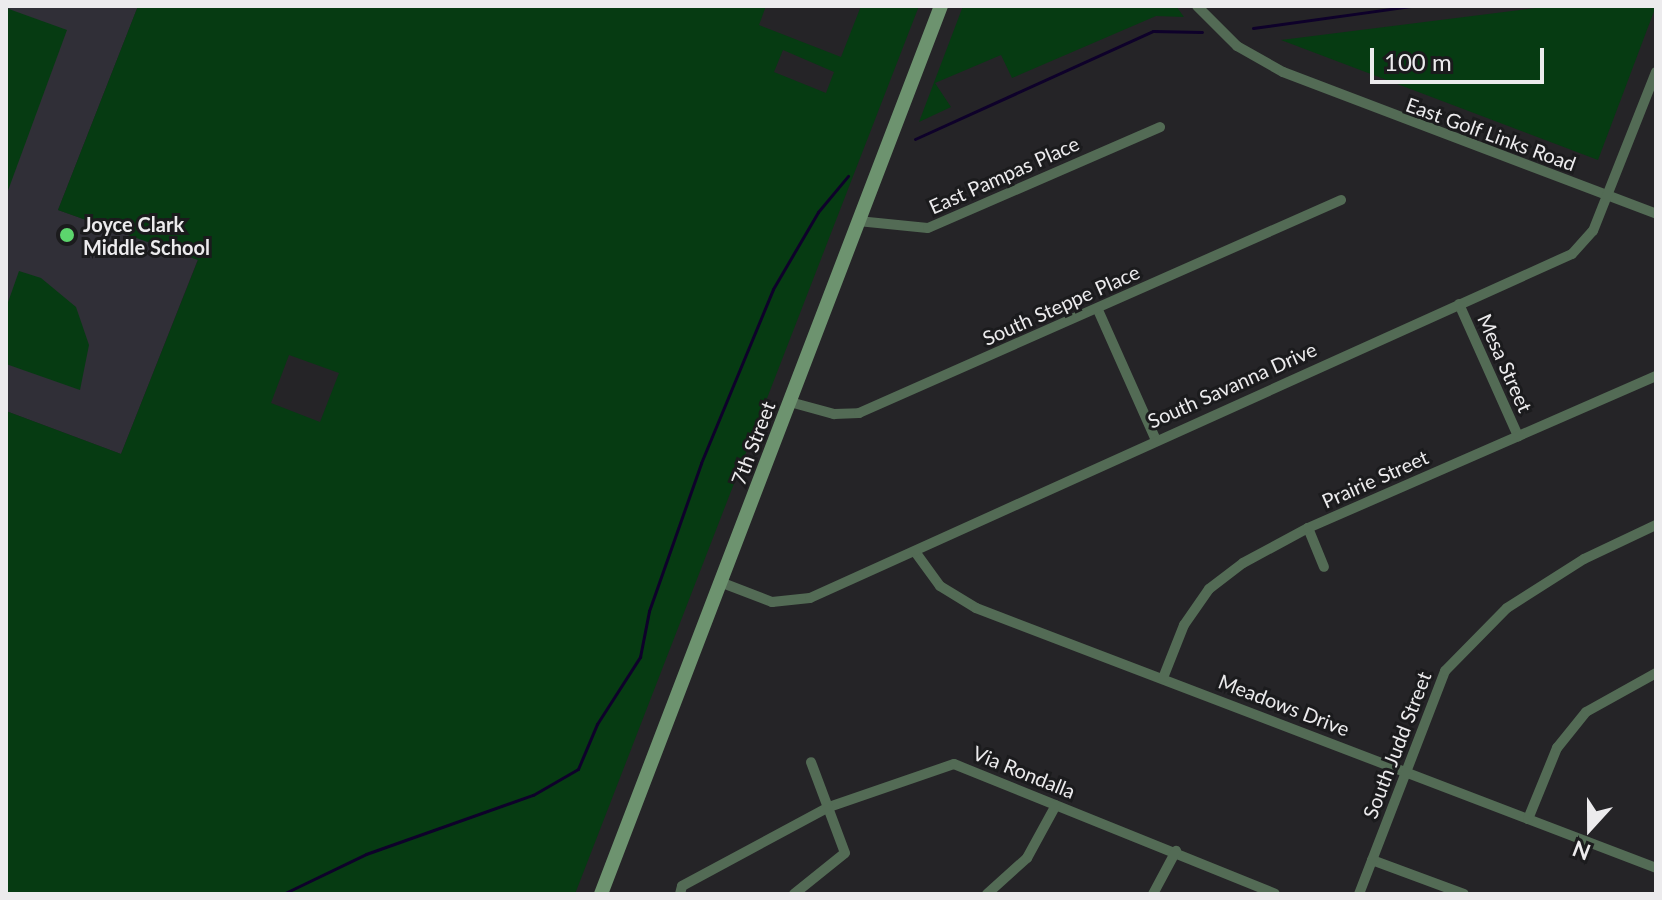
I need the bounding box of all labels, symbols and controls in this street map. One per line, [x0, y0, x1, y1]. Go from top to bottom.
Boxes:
scale bar [1374, 32, 1548, 82]
text: 100 m [1384, 47, 1452, 76]
street label: East Golf Links Road [1403, 92, 1579, 176]
street label: East Pampas Place [925, 131, 1083, 219]
place label: Joyce Clark Middle School [83, 212, 210, 259]
marker: Joyce Clark Middle School [58, 226, 76, 244]
street label: South Steppe Place [979, 260, 1143, 350]
street label: Mesa Street [1473, 310, 1537, 416]
street label: South Savanna Drive [1144, 337, 1320, 433]
street label: 7th Street [726, 398, 780, 488]
street label: Prairie Street [1318, 445, 1432, 513]
street label: South Judd Street [1358, 668, 1436, 822]
street label: Meadows Drive [1215, 669, 1353, 741]
street label: Via Rondalla [969, 741, 1079, 803]
north arrow [1550, 788, 1630, 868]
text: N [1568, 835, 1594, 867]

